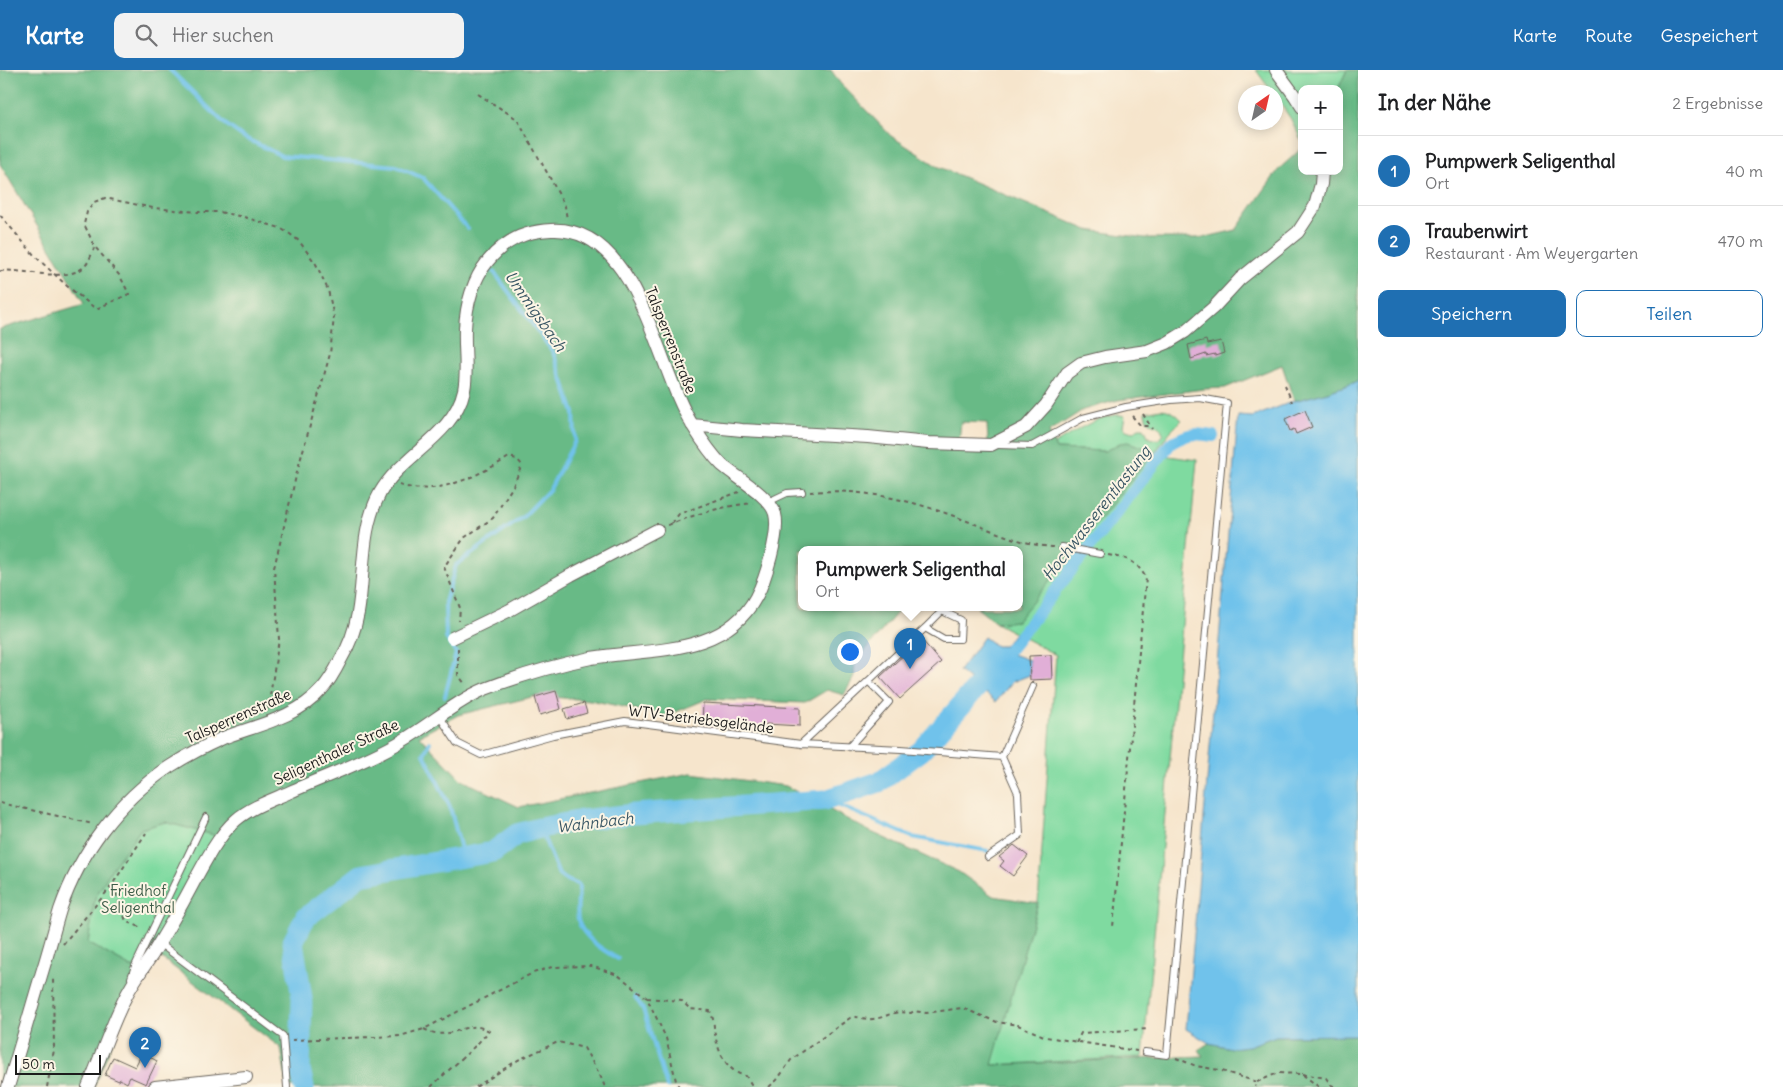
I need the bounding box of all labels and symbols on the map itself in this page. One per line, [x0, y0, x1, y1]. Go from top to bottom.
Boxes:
north arrow [1238, 85, 1283, 130]
water label: Ummigsbach [501, 267, 572, 356]
street label: Talsperrenstraße [641, 284, 701, 396]
water label: Hochwasserentlastung [1037, 441, 1155, 584]
pin: 1 [894, 628, 926, 669]
your location [837, 639, 863, 665]
street label: Talsperrenstraße [182, 684, 294, 748]
street label: WTV-Betriebsgelände [627, 701, 775, 737]
street label: Seligenthaler Straße [271, 715, 401, 789]
water label: Wahnbach [556, 807, 635, 837]
park label: Friedhof Seligenthal [101, 881, 175, 917]
pin: 2 [129, 1027, 161, 1068]
scale bar [15, 1052, 101, 1075]

